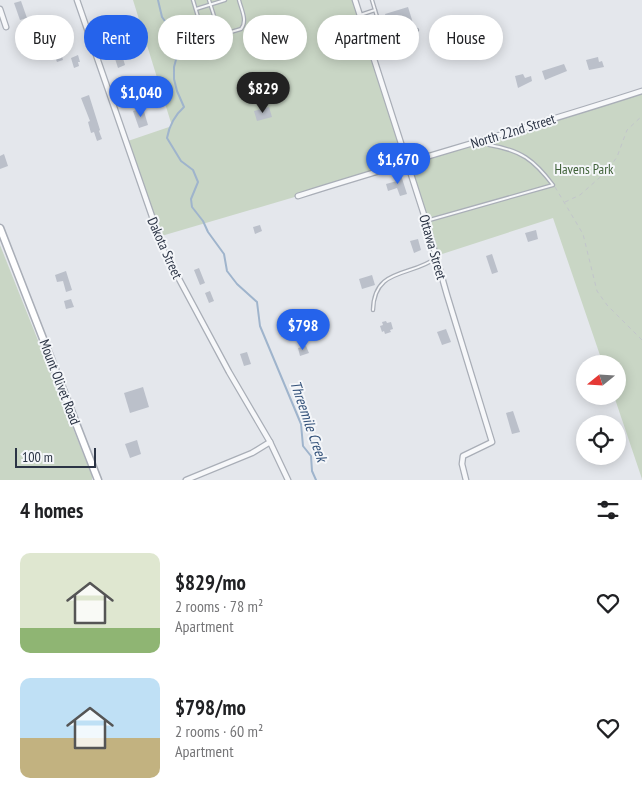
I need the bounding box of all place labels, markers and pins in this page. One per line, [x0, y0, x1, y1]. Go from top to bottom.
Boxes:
pin: $829 [233, 72, 293, 114]
pin: $1,040 [100, 76, 182, 118]
pin: $1,670 [357, 142, 439, 185]
pin: $798 [273, 308, 333, 351]

